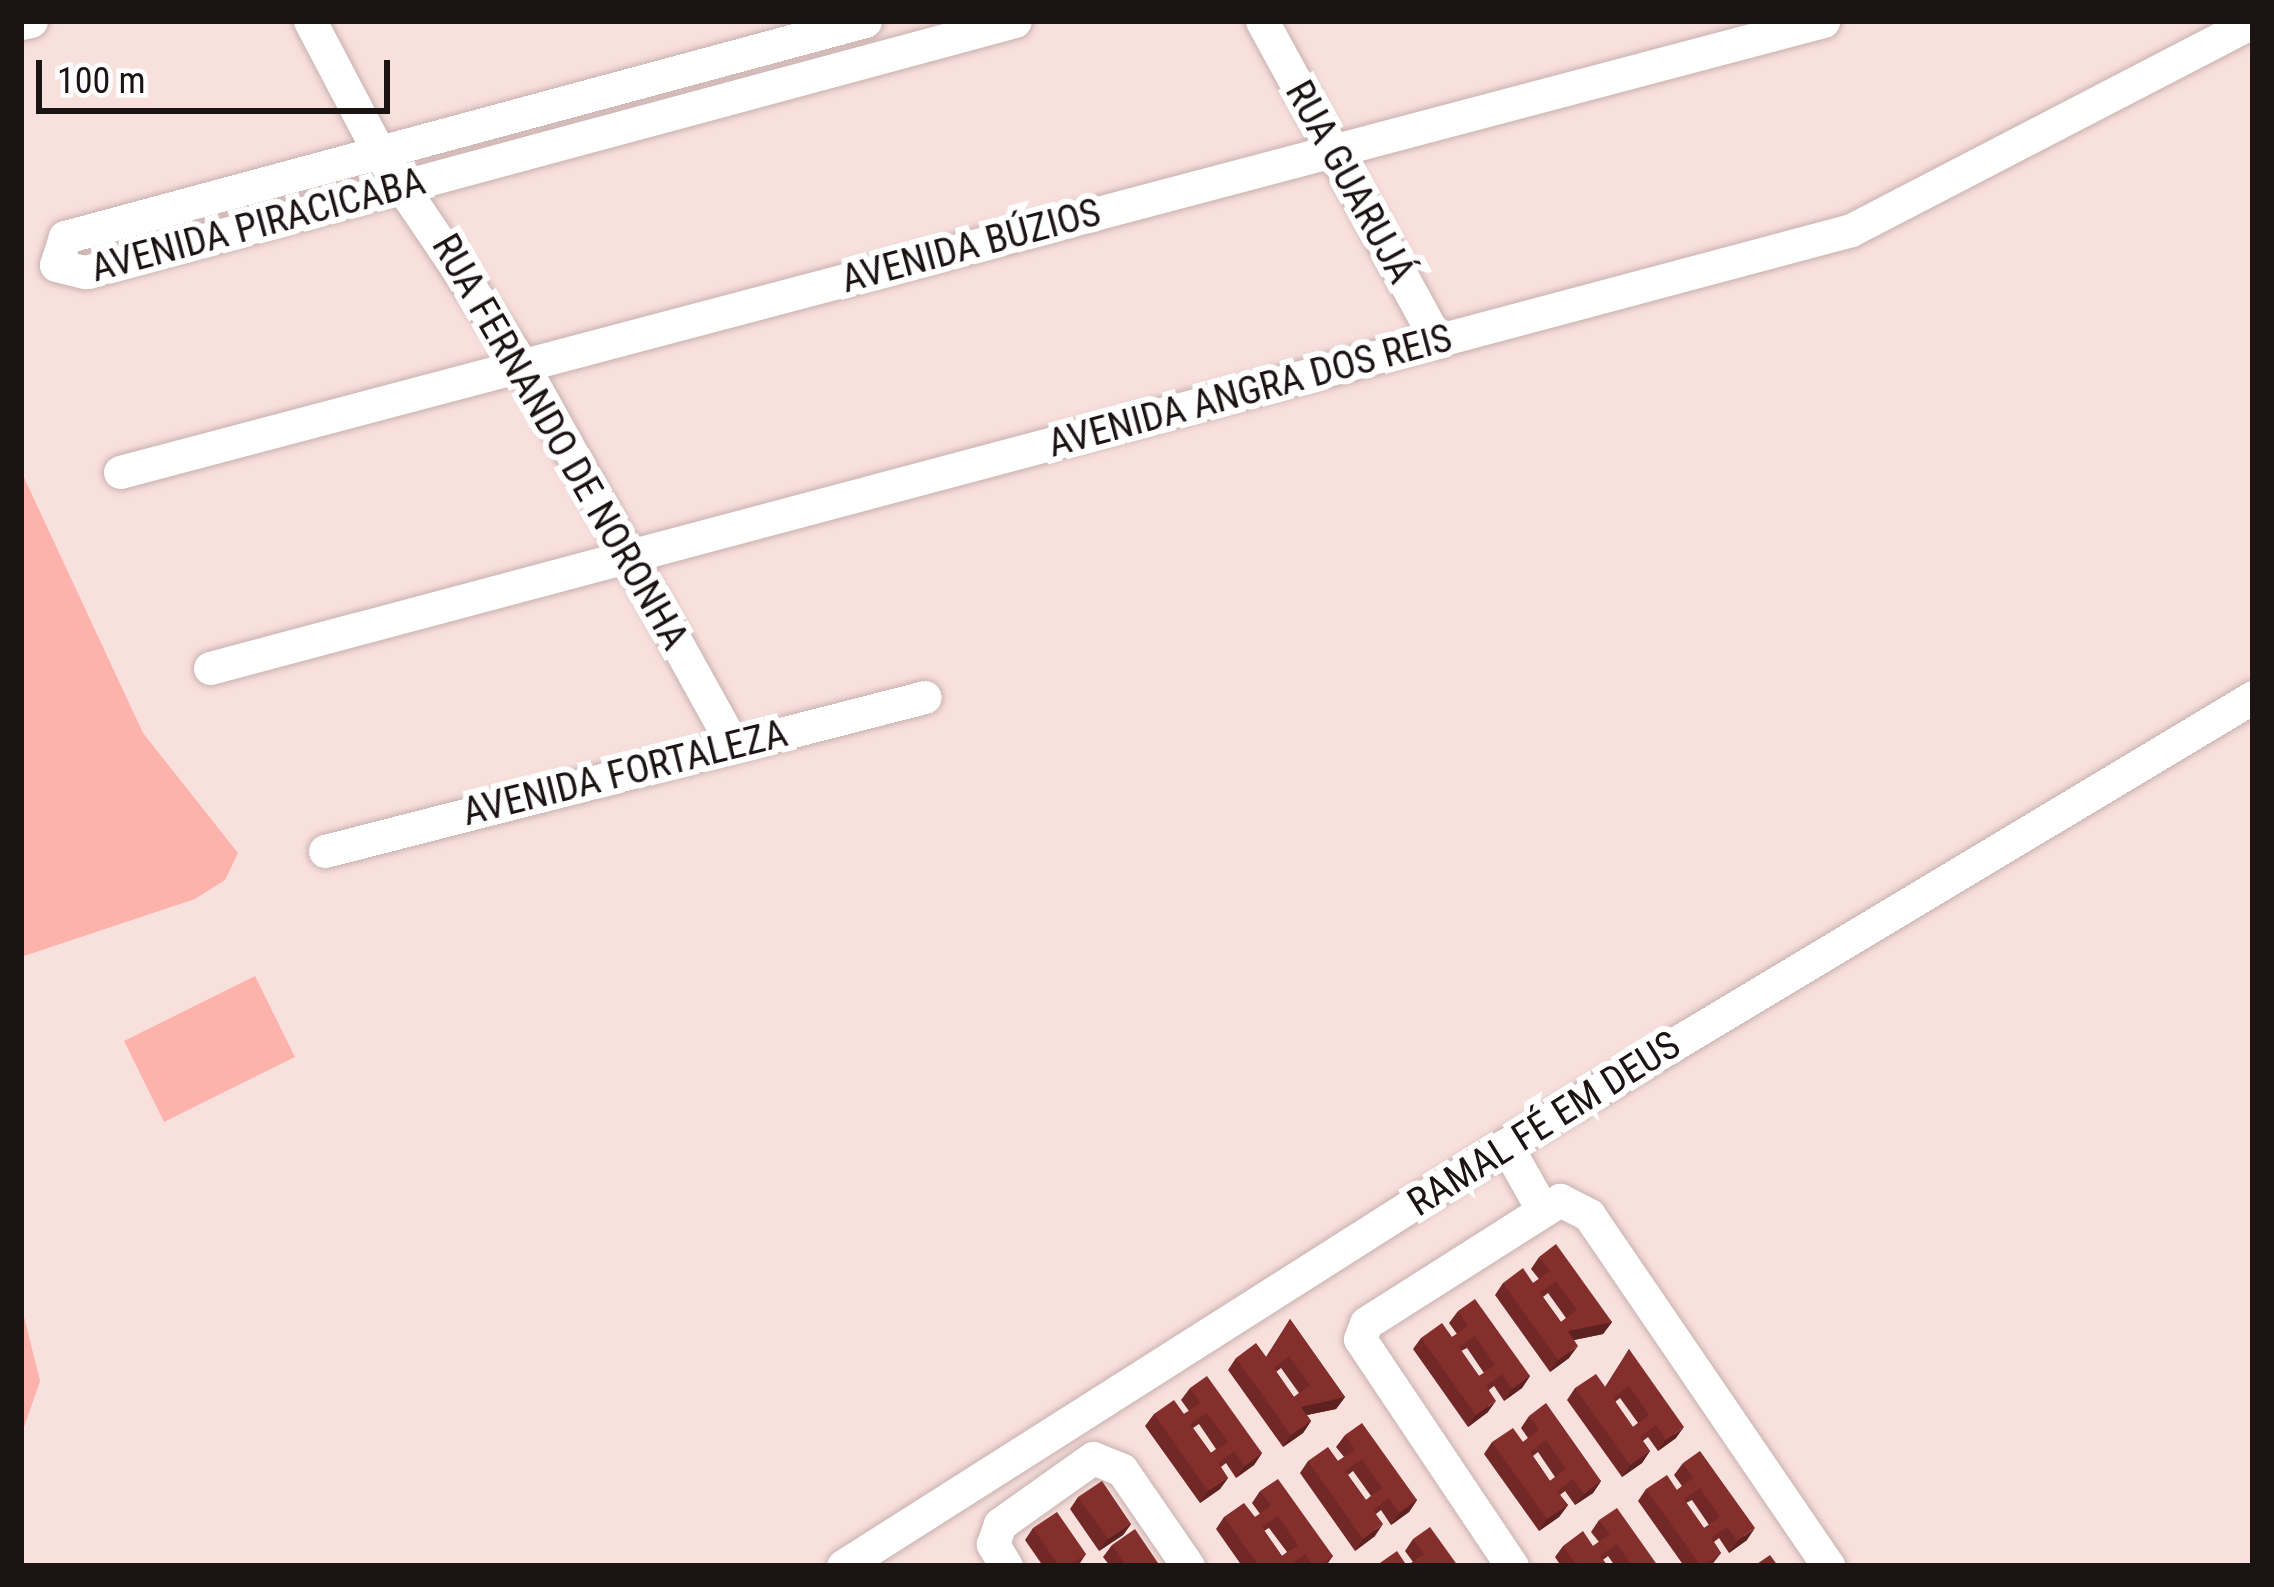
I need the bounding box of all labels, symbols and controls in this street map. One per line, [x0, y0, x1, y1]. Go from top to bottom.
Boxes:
scale bar [42, 36, 396, 110]
text: 100 m [57, 60, 146, 102]
street label: RUA GUARUJÁ [1275, 73, 1425, 291]
street label: AVENIDA PIRACICABA [86, 158, 430, 292]
street label: AVENIDA BÚZIOS [836, 189, 1106, 303]
street label: RUA FERNANDO DE NORONHA [422, 226, 698, 658]
street label: AVENIDA ANGRA DOS REIS [1043, 315, 1457, 467]
street label: AVENIDA FORTALEZA [458, 710, 792, 836]
street label: RAMAL FÉ EM DEUS [1399, 1022, 1689, 1226]

